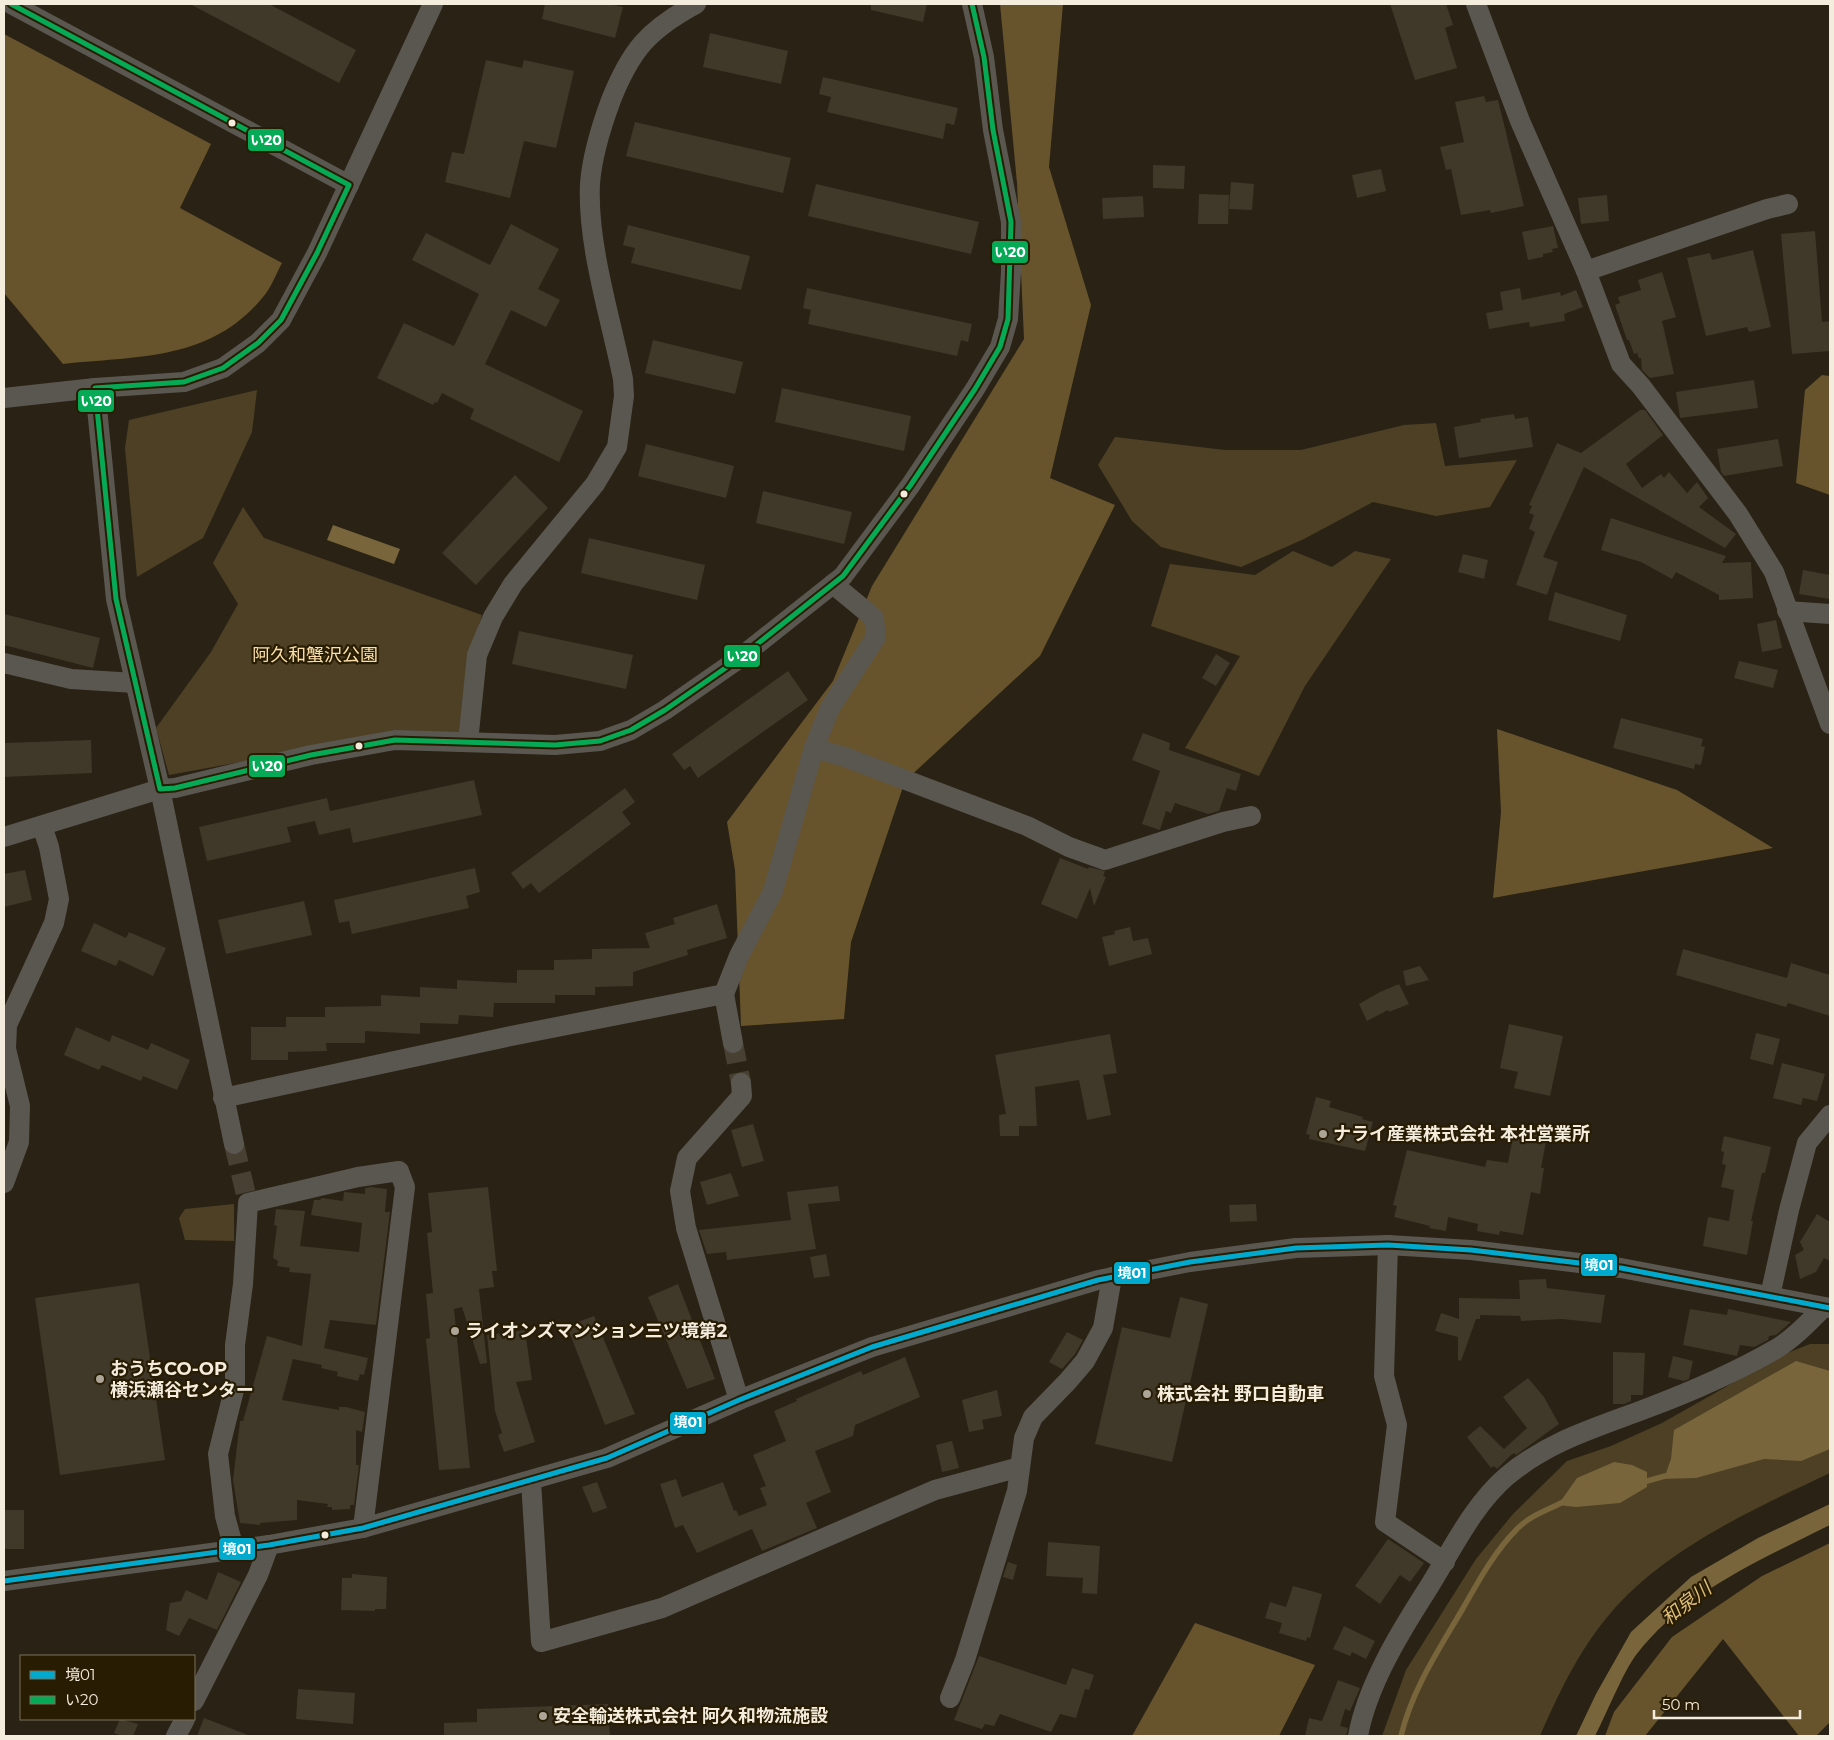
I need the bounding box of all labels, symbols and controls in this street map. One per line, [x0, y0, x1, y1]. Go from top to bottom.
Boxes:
unlabelled marker [227, 118, 237, 128]
line badge: い20 [247, 128, 285, 152]
text: い20 [250, 131, 282, 149]
line badge: い20 [991, 240, 1029, 264]
text: い20 [994, 243, 1026, 261]
line badge: い20 [77, 389, 115, 413]
text: い20 [80, 392, 112, 410]
unlabelled marker [899, 489, 909, 499]
park label: 阿久和蟹沢公園 [252, 644, 378, 666]
line badge: い20 [723, 644, 761, 668]
text: い20 [726, 647, 758, 665]
unlabelled marker [354, 741, 364, 751]
line badge: い20 [248, 754, 286, 778]
text: い20 [251, 757, 283, 775]
place label: ナライ産業株式会社 本社営業所 [1333, 1123, 1590, 1145]
marker: ナライ産業株式会社 本社営業所 [1317, 1128, 1329, 1140]
line badge: 境01 [1580, 1253, 1618, 1277]
text: 境01 [1585, 1256, 1613, 1274]
line badge: 境01 [1113, 1261, 1151, 1285]
text: 境01 [1118, 1264, 1146, 1282]
place label: ライオンズマンション三ツ境第2 [465, 1320, 728, 1342]
marker: ライオンズマンション三ツ境第2 [449, 1325, 461, 1337]
place label: おうちCO-OP 横浜瀬谷センター [110, 1358, 254, 1401]
marker: おうちCO-OP 横浜瀬谷センター [94, 1373, 106, 1385]
place label: 株式会社 野口自動車 [1157, 1383, 1324, 1405]
marker: 株式会社 野口自動車 [1141, 1388, 1153, 1400]
line badge: 境01 [669, 1411, 707, 1435]
text: 境01 [674, 1413, 702, 1431]
unlabelled marker [320, 1530, 330, 1540]
line badge: 境01 [218, 1537, 256, 1561]
text: 境01 [223, 1540, 251, 1558]
water label: 和泉川 [1657, 1576, 1717, 1630]
legend [20, 1655, 195, 1720]
text: 境01 [65, 1665, 95, 1684]
scale bar [1654, 1688, 1800, 1720]
text: い20 [65, 1690, 98, 1709]
text: 50 m [1662, 1695, 1700, 1714]
place label: 安全輸送株式会社 阿久和物流施設 [553, 1705, 828, 1727]
marker: 安全輸送株式会社 阿久和物流施設 [537, 1710, 549, 1722]

